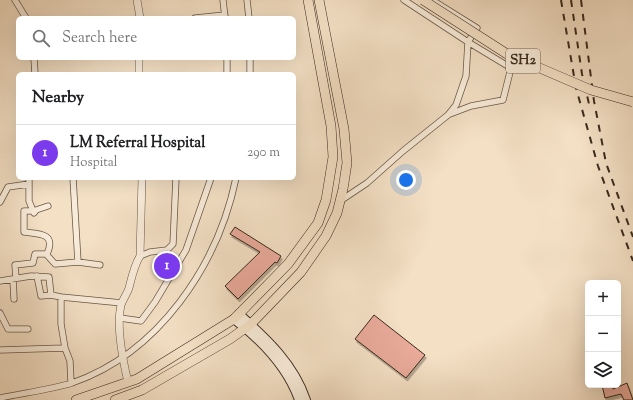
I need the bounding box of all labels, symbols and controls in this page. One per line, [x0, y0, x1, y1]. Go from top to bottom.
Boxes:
search box [16, 16, 296, 60]
icon: search [30, 27, 52, 49]
text: Search here [62, 28, 137, 49]
road number: SH2 [506, 49, 540, 73]
text: Nearby [32, 86, 84, 110]
text: LM Referral Hospital [70, 133, 205, 154]
text: 1 [43, 144, 47, 162]
text: 290 m [247, 144, 280, 162]
text: Hospital [70, 154, 117, 172]
your location [396, 170, 416, 190]
pin: 1 [154, 251, 180, 281]
map controls [585, 280, 621, 388]
button: + [585, 280, 621, 316]
button: − [585, 316, 621, 352]
button: layers [585, 352, 621, 388]

